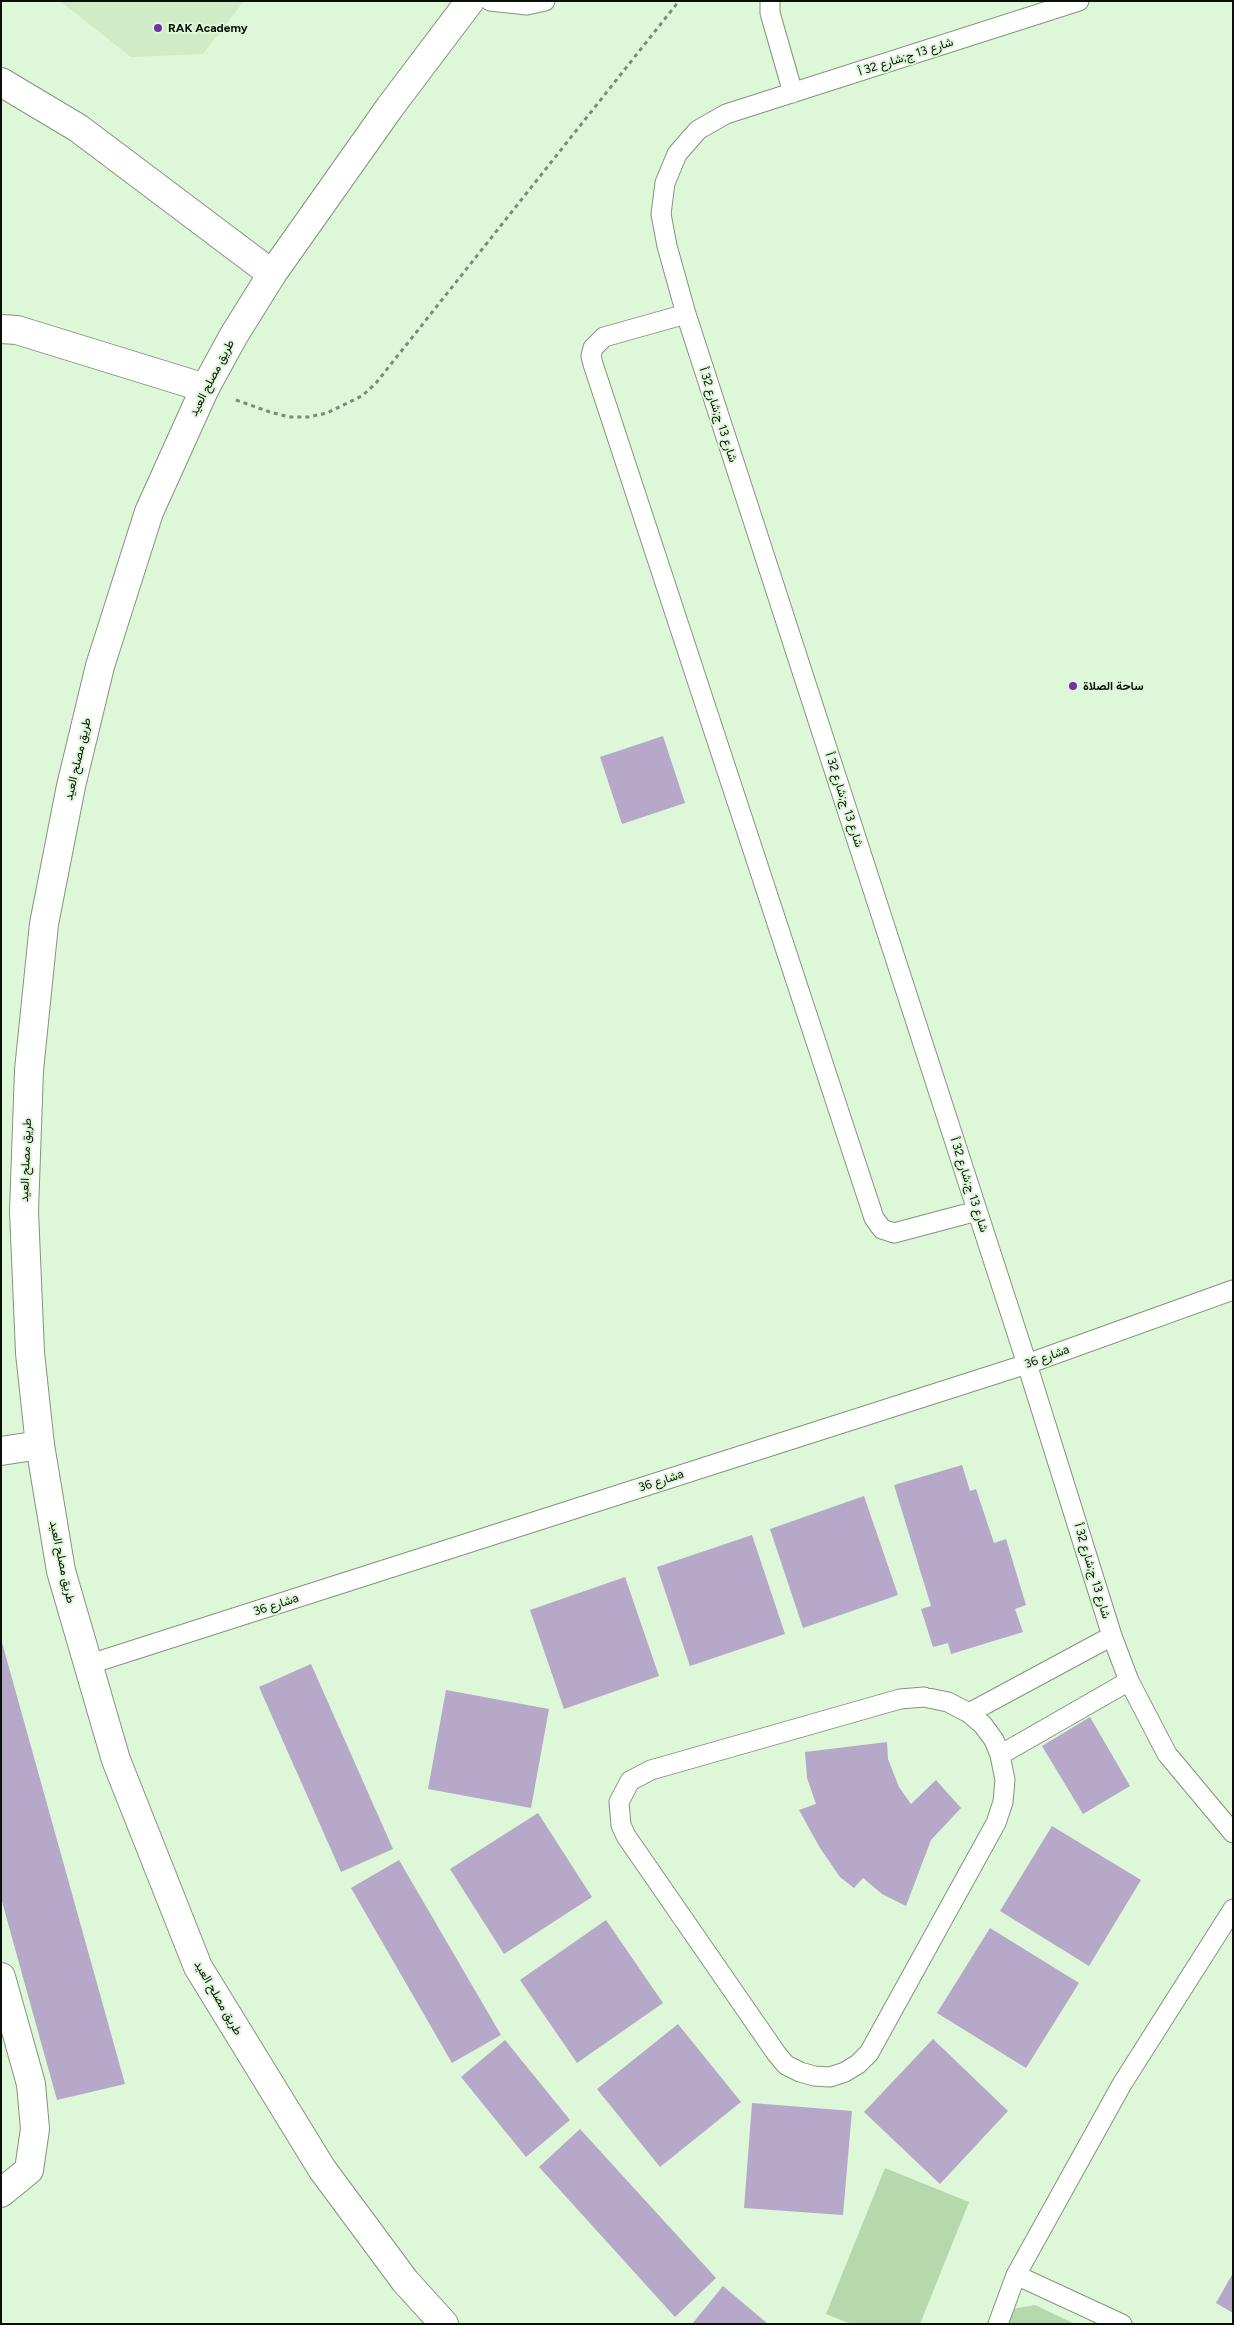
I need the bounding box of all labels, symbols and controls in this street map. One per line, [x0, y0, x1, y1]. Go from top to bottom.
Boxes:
place label: RAK Academy [168, 21, 248, 35]
marker: RAK Academy [152, 22, 164, 34]
street label: شارع 13 ج;شارع 32 أ [857, 35, 955, 79]
street label: طريق مصلح العيد [187, 337, 237, 419]
street label: شارع 13 ج;شارع 32 أ [696, 366, 740, 464]
place label: ساحة الصلاة [1083, 679, 1143, 693]
marker: ساحة الصلاة [1067, 680, 1079, 692]
street label: طريق مصلح العيد [62, 716, 94, 802]
street label: شارع 13 ج;شارع 32 أ [822, 751, 866, 849]
street label: طريق مصلح العيد [17, 1118, 35, 1202]
street label: شارع 13 ج;شارع 32 أ [947, 1136, 991, 1234]
street label: شارع 36a [1023, 1342, 1071, 1372]
street label: شارع 36a [637, 1467, 685, 1495]
street label: طريق مصلح العيد [46, 1519, 78, 1605]
street label: شارع 13 ج;شارع 32 أ [1071, 1522, 1113, 1620]
street label: شارع 36a [252, 1591, 300, 1619]
street label: طريق مصلح العيد [191, 1958, 245, 2038]

